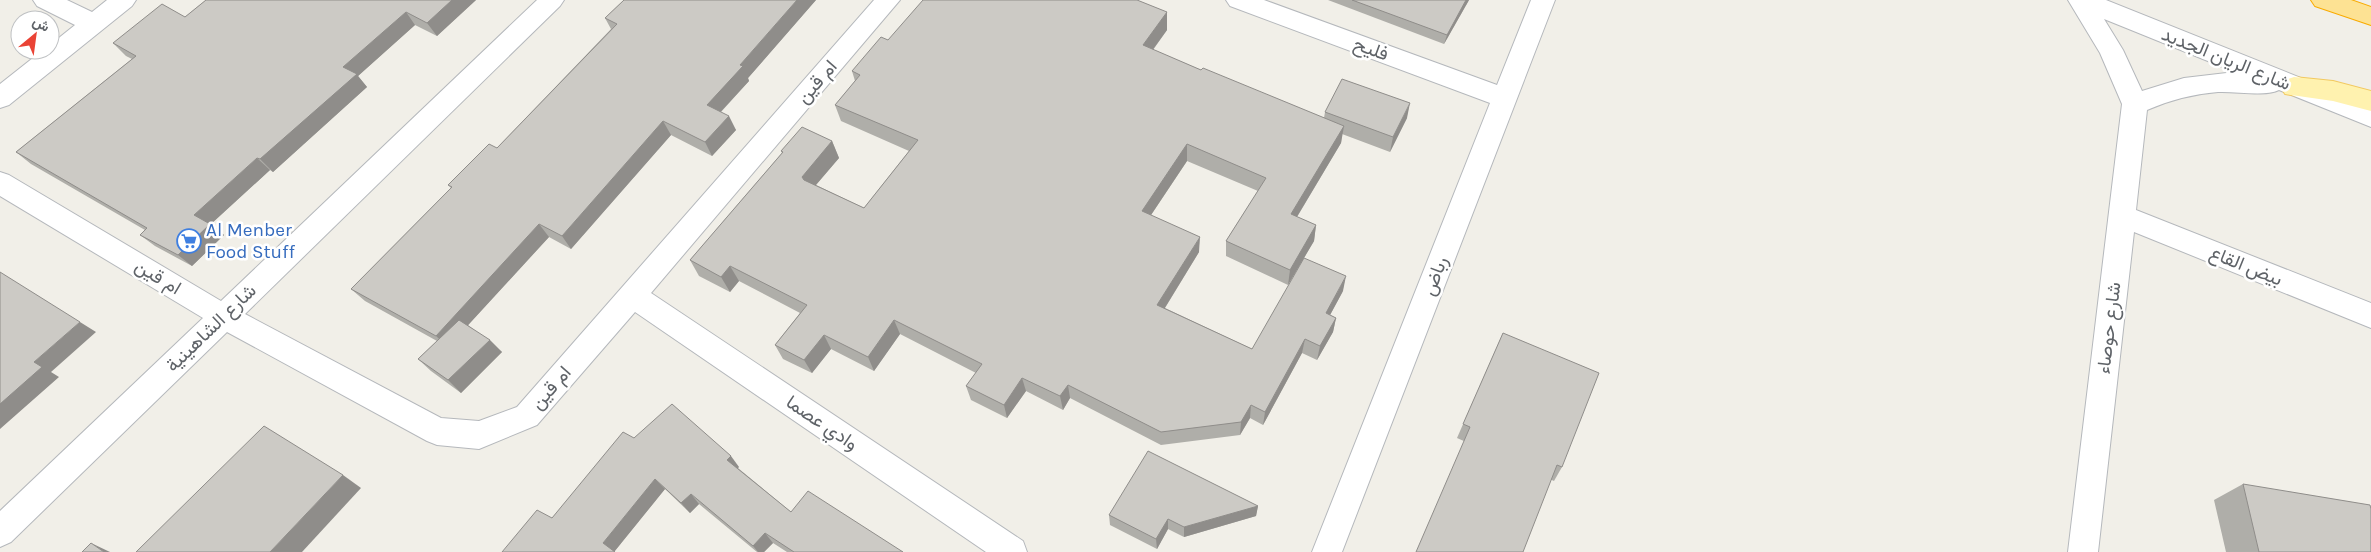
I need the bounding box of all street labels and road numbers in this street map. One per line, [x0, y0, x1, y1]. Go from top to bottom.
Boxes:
street label: شارع الريان الجديد [2158, 23, 2294, 96]
street label: فليح [1350, 33, 1392, 67]
street label: ام قين [792, 56, 843, 109]
street label: بيض القاع [2206, 241, 2286, 291]
street label: رباض [1418, 253, 1452, 299]
street label: ام قين [130, 255, 185, 300]
street label: شارع الشاهينية [161, 279, 261, 377]
street label: شارع حوصاء [2092, 281, 2127, 375]
street label: ام قين [526, 362, 577, 415]
street label: وادي عصما [780, 391, 862, 458]

